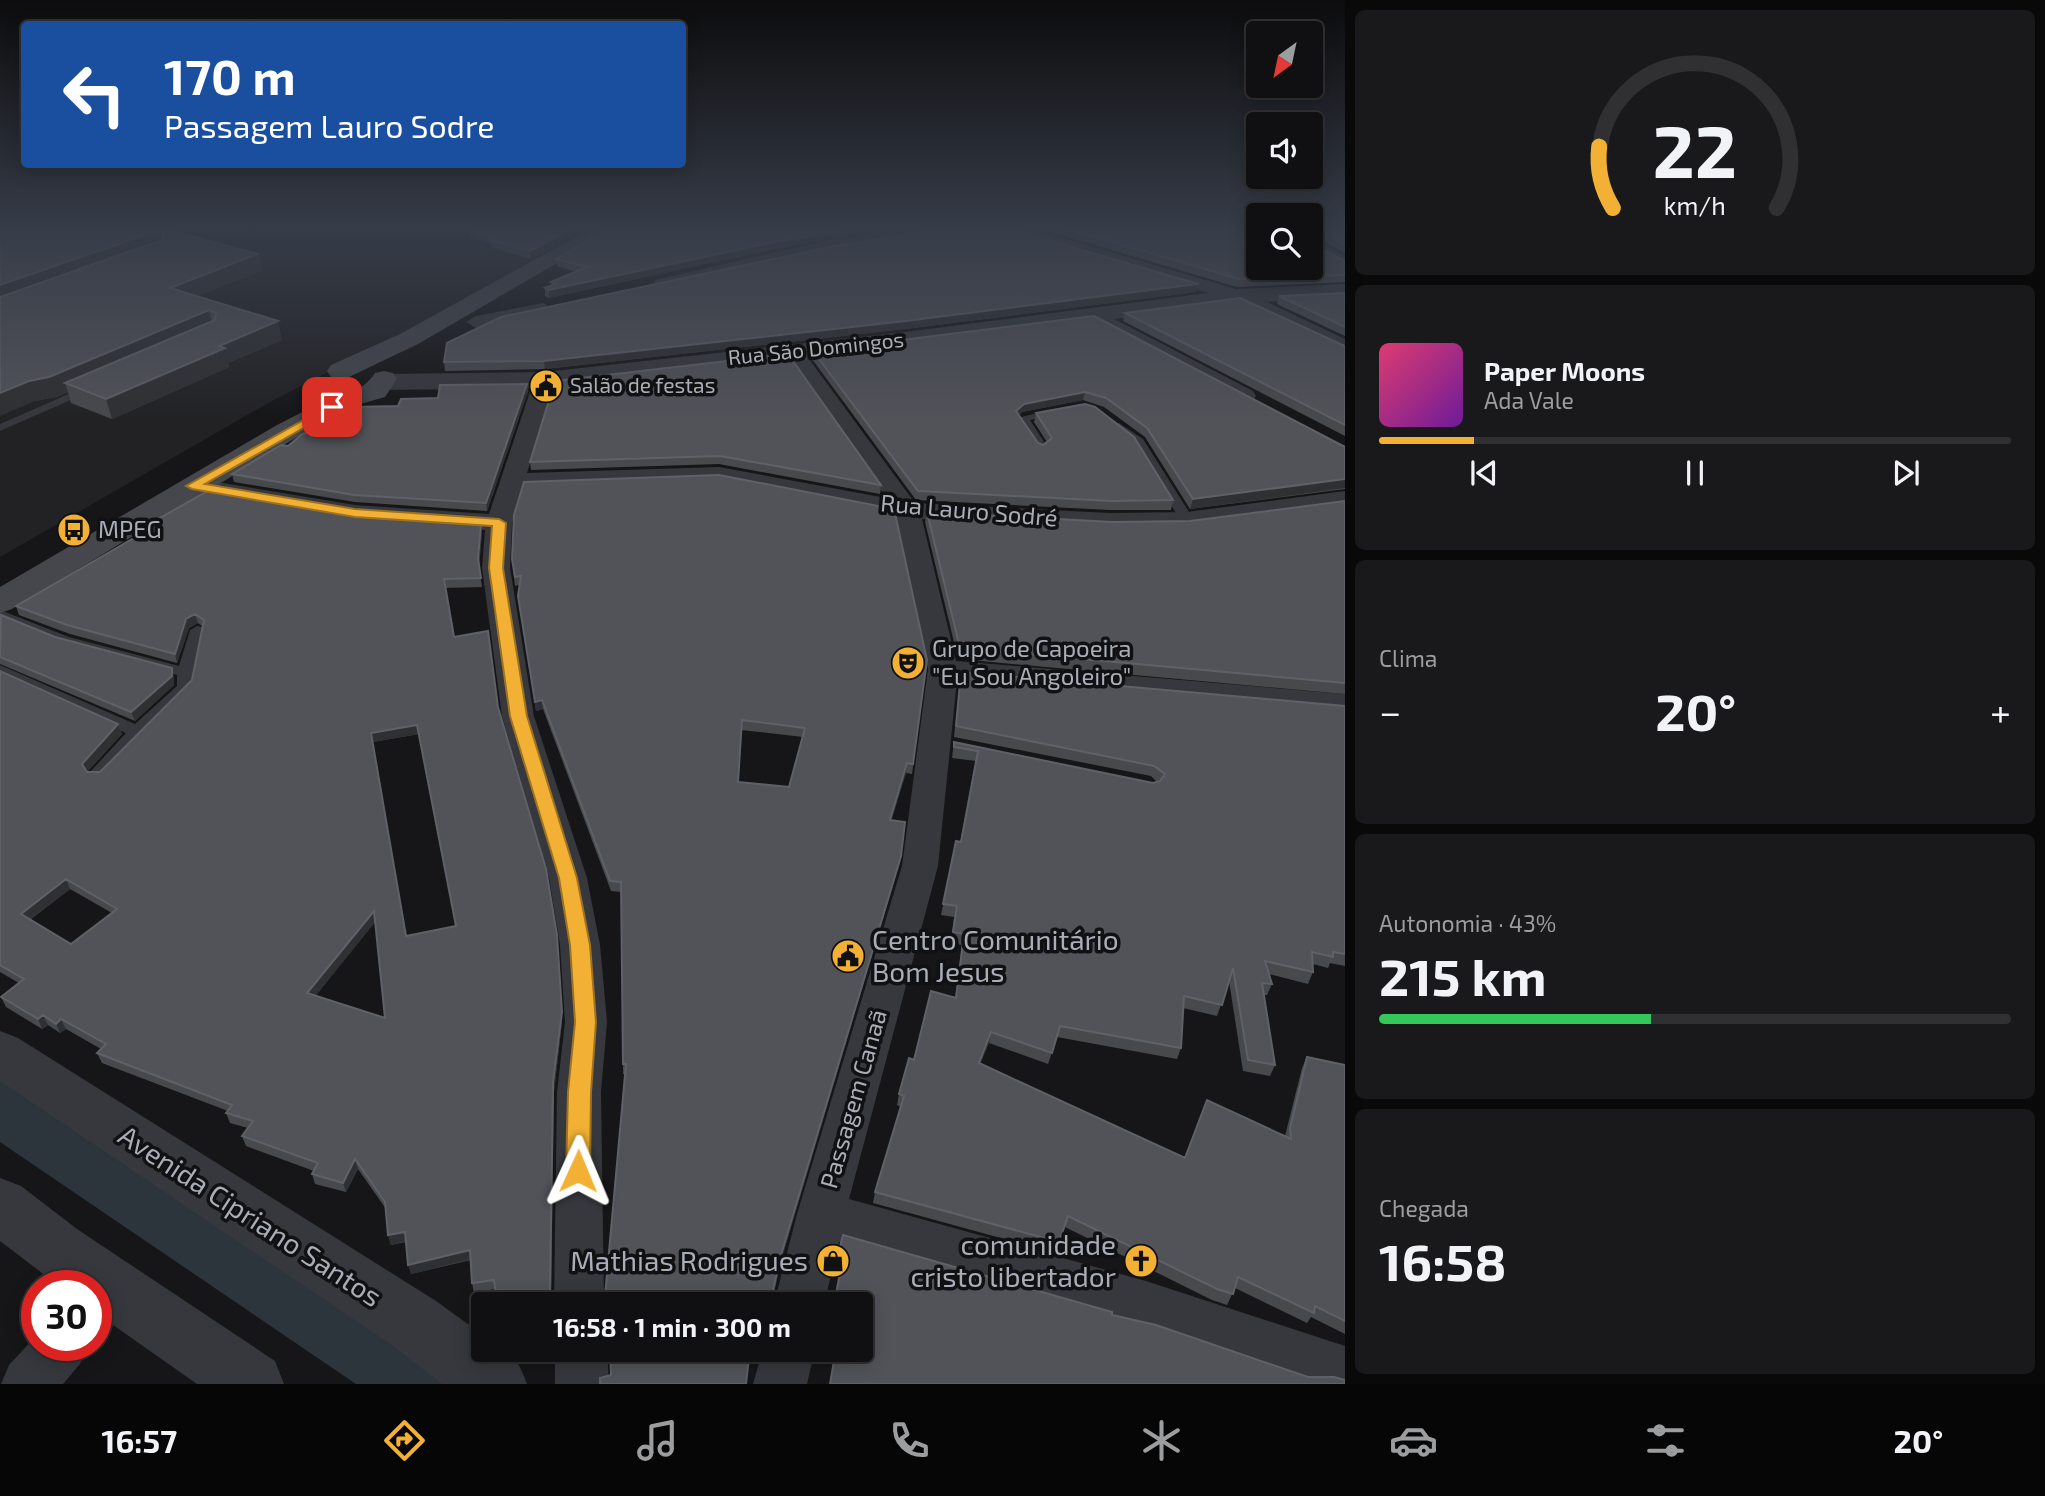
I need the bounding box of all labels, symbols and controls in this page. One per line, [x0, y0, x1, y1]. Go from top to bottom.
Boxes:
north arrow [1246, 21, 1323, 98]
map controls [1246, 21, 1323, 280]
text: 170 m [164, 46, 296, 105]
icon: left [49, 49, 140, 140]
text: Passagem Lauro Sodre [164, 106, 495, 144]
text: 22 [1653, 106, 1737, 194]
button: sound [1246, 112, 1323, 189]
text: km/h [1664, 190, 1726, 220]
button: search [1246, 203, 1323, 280]
street label: Rua São Domingos [727, 326, 905, 369]
text: Paper Moons [1484, 355, 1645, 386]
public building icon: Salão de festas [527, 367, 565, 405]
place label: Salão de festas [570, 372, 715, 397]
pin [302, 377, 362, 437]
text: Ada Vale [1484, 386, 1574, 414]
icon: arrive [313, 388, 351, 426]
icon: previous [1465, 454, 1503, 492]
icon: pause [1676, 454, 1714, 492]
icon: next [1887, 454, 1925, 492]
street label: Rua Lauro Sodré [879, 487, 1059, 532]
bus stop icon: MPEG [55, 511, 93, 549]
place label: MPEG [98, 514, 162, 543]
place label: Grupo de Capoeira "Eu Sou Angoleiro" [932, 633, 1131, 690]
theatre icon: Grupo de Capoeira "Eu Sou Angoleiro" [889, 644, 927, 682]
text: Clima [1379, 644, 1437, 672]
text: 20° [1655, 679, 1736, 741]
text: − [1379, 688, 1401, 734]
text: + [1990, 688, 2011, 734]
text: Autonomia · 43% [1379, 909, 1556, 937]
place label: Centro Comunitário Bom Jesus [872, 922, 1119, 988]
public building icon: Centro Comunitário Bom Jesus [829, 937, 867, 975]
text: 215 km [1379, 944, 1547, 1006]
street label: Passagem Canaã [813, 1006, 892, 1191]
street label: Avenida Cipriano Santos [113, 1117, 388, 1313]
position arrow [541, 1134, 615, 1208]
text: Chegada [1379, 1194, 1469, 1222]
place label: comunidade cristo libertador [910, 1227, 1116, 1293]
text: 16:58 [1379, 1229, 1507, 1291]
shop icon: Mathias Rodrigues [814, 1242, 852, 1280]
church icon: comunidade cristo libertador [1122, 1242, 1160, 1280]
place label: Mathias Rodrigues [570, 1243, 808, 1277]
speed limit sign: 30 [21, 1270, 112, 1361]
text: 16:58 · 1 min · 300 m [553, 1311, 791, 1342]
icon: directions [380, 1416, 429, 1465]
icon: music [633, 1416, 682, 1465]
icon: phone [885, 1416, 934, 1465]
icon: climate [1137, 1416, 1186, 1465]
icon: car [1389, 1416, 1438, 1465]
icon: filters [1641, 1416, 1690, 1465]
text: 16:57 [102, 1421, 177, 1459]
text: 20° [1894, 1421, 1943, 1459]

